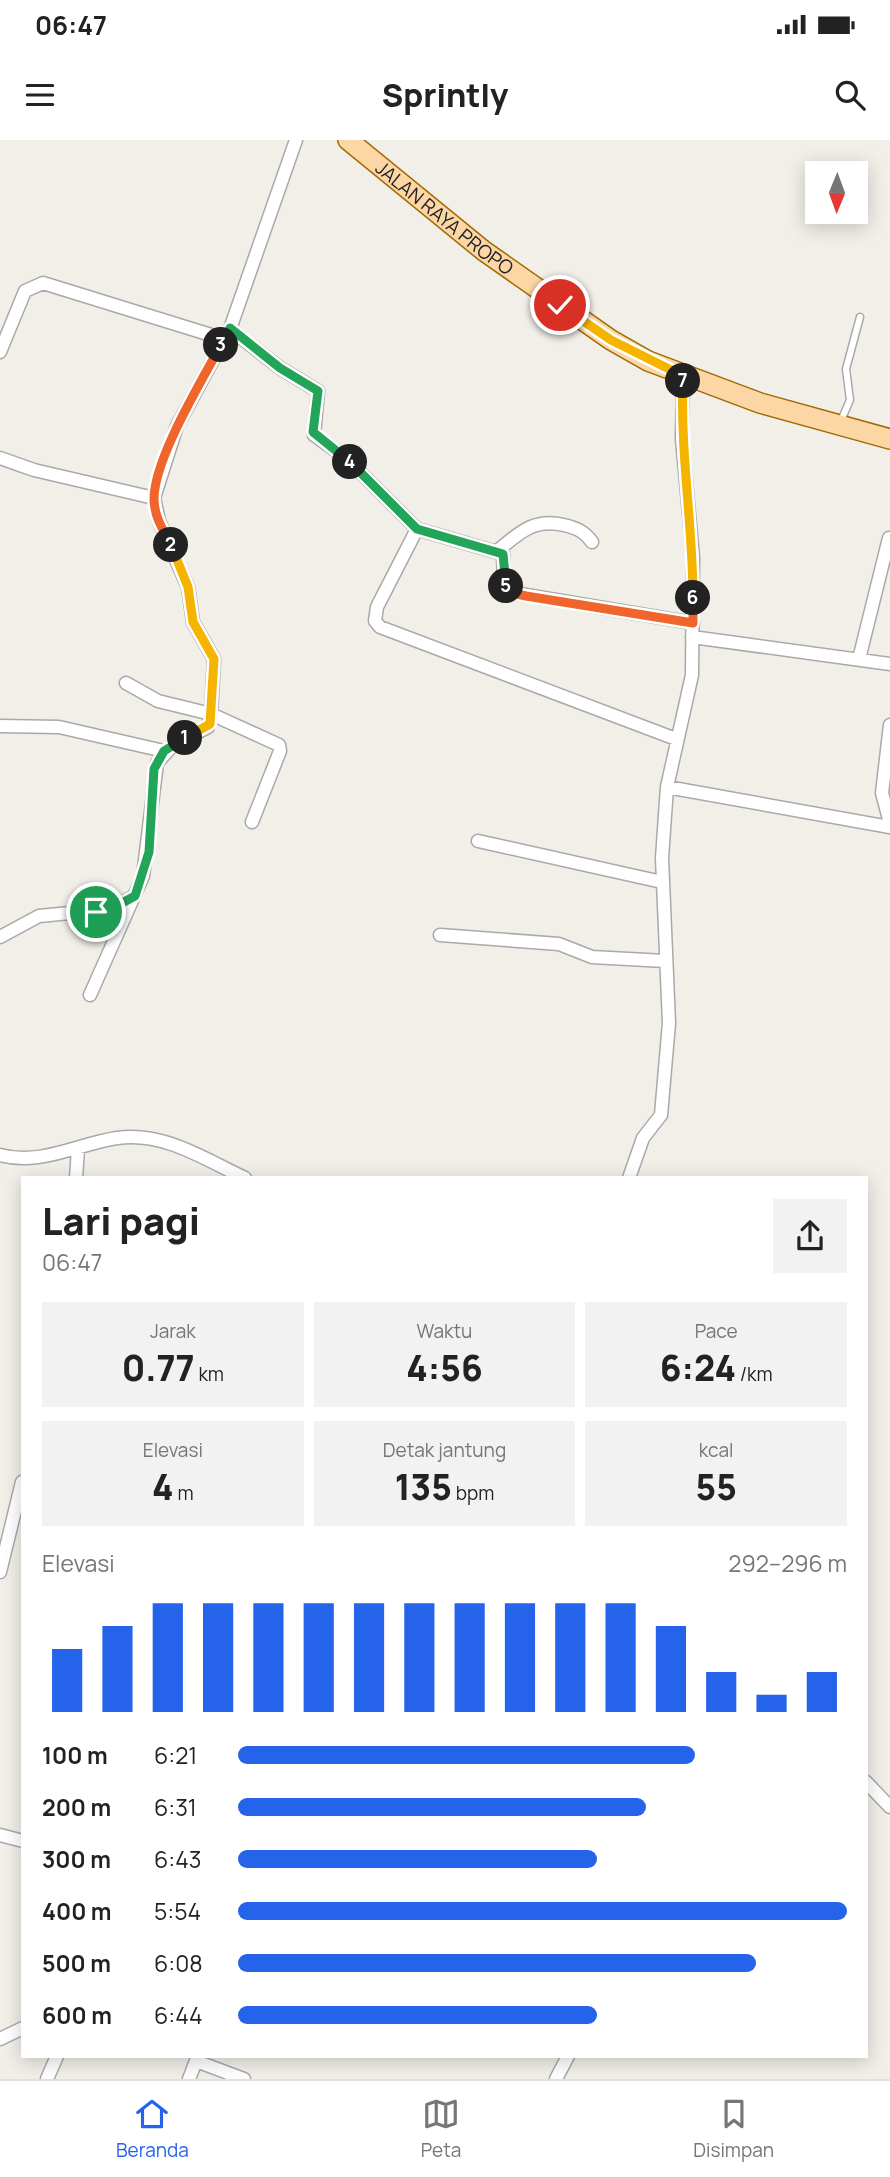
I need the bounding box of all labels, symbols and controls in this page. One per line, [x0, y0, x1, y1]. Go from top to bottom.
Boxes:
text: 06:47 [35, 7, 107, 43]
text: Sprintly [382, 73, 508, 117]
icon: menu [21, 76, 59, 114]
icon: search [831, 76, 869, 114]
street label: JALAN RAYA PROPO [370, 155, 519, 281]
north arrow [805, 161, 868, 224]
map controls [805, 161, 868, 224]
pin [530, 275, 590, 335]
icon: check [541, 286, 579, 324]
pin: 3 [204, 328, 238, 362]
text: 3 [215, 331, 226, 357]
pin: 7 [666, 364, 700, 398]
text: 7 [677, 367, 688, 393]
pin: 4 [332, 444, 368, 480]
text: 4 [344, 448, 355, 474]
pin: 2 [154, 528, 188, 562]
text: 2 [165, 531, 176, 557]
pin: 5 [489, 568, 524, 604]
text: 5 [500, 572, 511, 598]
pin: 6 [676, 580, 710, 616]
text: 6 [687, 584, 698, 610]
pin: 1 [168, 720, 202, 756]
text: 1 [180, 724, 189, 750]
pin [66, 882, 126, 942]
icon: arrive [77, 893, 115, 931]
text: Lari pagi [42, 1194, 200, 1246]
button: share [773, 1199, 847, 1273]
text: 06:47 [42, 1246, 102, 1278]
text: Jarak [150, 1318, 196, 1344]
text: Waktu [417, 1318, 472, 1344]
text: Pace [695, 1318, 738, 1344]
text: 0.77 [122, 1344, 195, 1392]
text: 4:56 [406, 1344, 483, 1392]
text: 6:24 [660, 1344, 736, 1392]
text: km [195, 1361, 224, 1387]
text: /km [736, 1361, 773, 1387]
text: Elevasi [143, 1437, 203, 1463]
text: Detak jantung [383, 1437, 506, 1463]
text: kcal [699, 1437, 734, 1463]
text: 4 [152, 1463, 174, 1511]
text: 135 [395, 1463, 452, 1511]
text: 55 [696, 1463, 737, 1511]
text: m [174, 1480, 194, 1506]
text: bpm [452, 1480, 494, 1506]
text: Elevasi [42, 1547, 115, 1579]
text: 292–296 m [728, 1547, 847, 1579]
text: 100 m [42, 1739, 108, 1771]
text: 6:21 [154, 1739, 197, 1771]
text: 200 m [42, 1791, 111, 1823]
text: 6:31 [154, 1791, 197, 1823]
text: 300 m [42, 1843, 111, 1875]
text: 6:43 [154, 1843, 201, 1875]
text: 400 m [42, 1895, 112, 1927]
text: 5:54 [154, 1895, 201, 1927]
text: 500 m [42, 1947, 111, 1979]
text: 6:08 [154, 1947, 203, 1979]
text: 600 m [42, 1999, 112, 2031]
text: 6:44 [154, 1999, 203, 2031]
tab: Beranda [116, 2095, 189, 2163]
tab: Peta [421, 2095, 461, 2163]
tab: Disimpan [693, 2095, 774, 2163]

